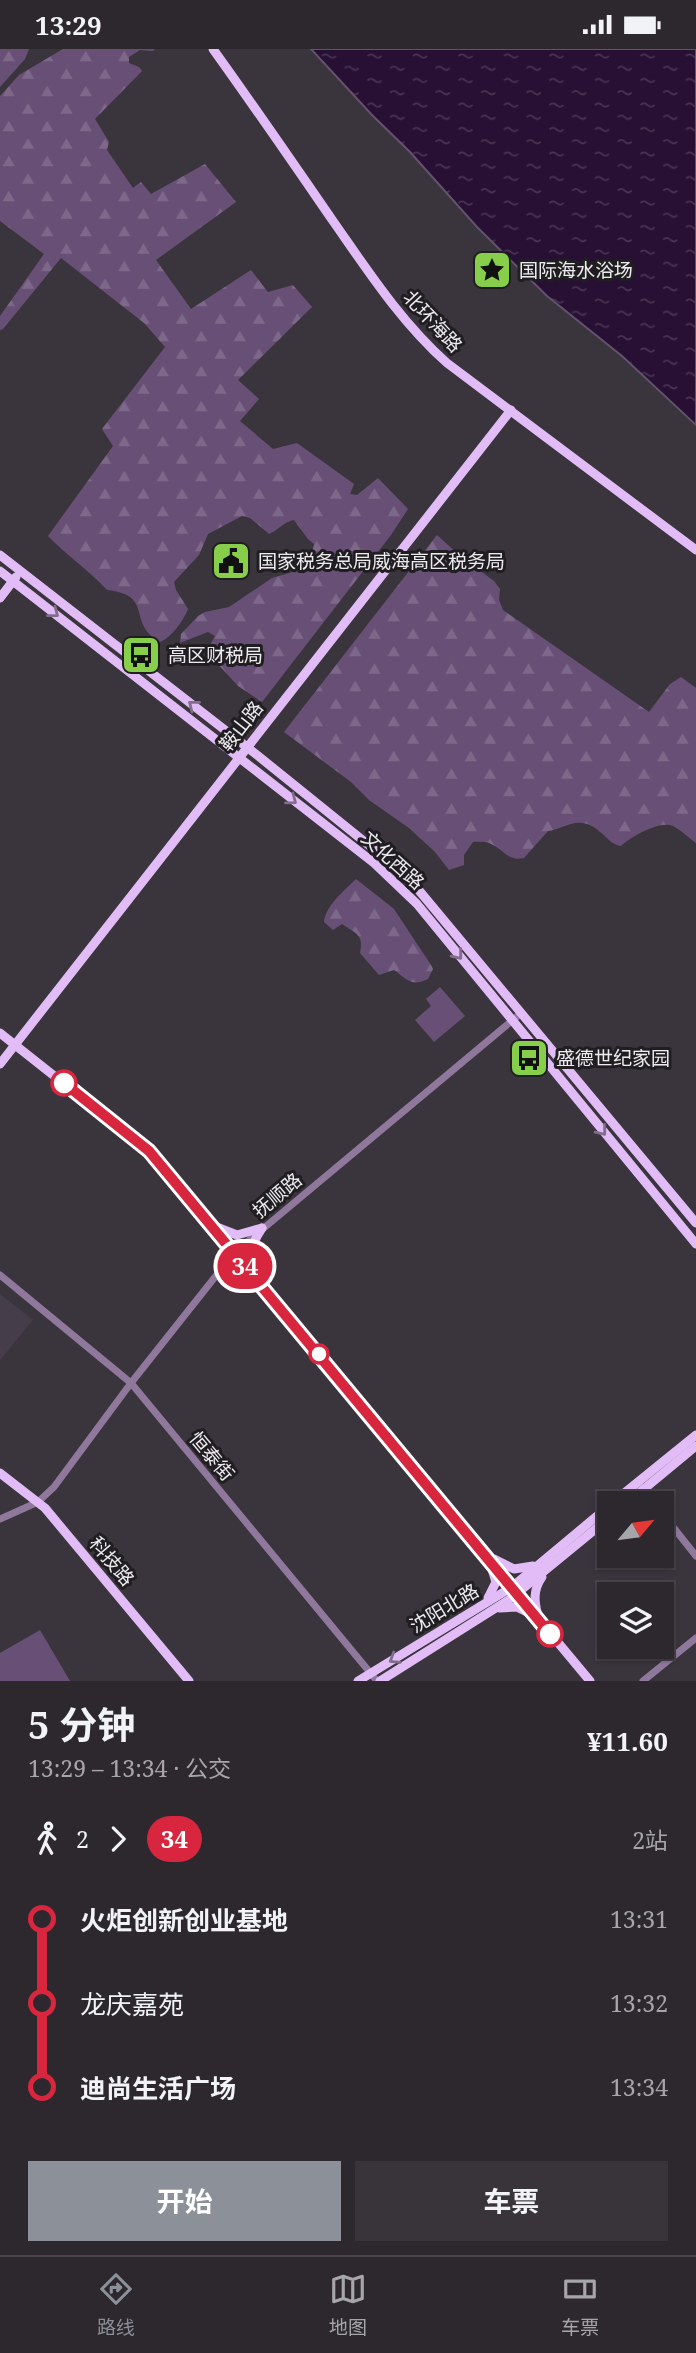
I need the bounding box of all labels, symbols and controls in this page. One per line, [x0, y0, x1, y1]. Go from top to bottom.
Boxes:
text: 13:29 [35, 7, 102, 43]
place icon: 国际海水浴场 [471, 249, 513, 291]
place label: 国际海水浴场 [519, 257, 633, 283]
street label: 北环海路 [398, 284, 468, 358]
public building icon: 国家税务总局威海高区税务局 [210, 540, 252, 582]
place label: 国家税务总局威海高区税务局 [258, 548, 505, 574]
one-way arrow [46, 605, 59, 618]
bus stop icon: 高区财税局 [120, 634, 162, 676]
place label: 高区财税局 [168, 642, 263, 668]
street label: 鞍山路 [213, 696, 269, 756]
one-way arrow [188, 701, 200, 714]
one-way arrow [285, 792, 297, 805]
street label: 文化西路 [356, 825, 430, 895]
one-way arrow [450, 946, 462, 959]
bus stop icon: 盛德世纪家园 [508, 1037, 550, 1079]
place label: 盛德世纪家园 [556, 1045, 670, 1071]
unlabelled marker [51, 1070, 77, 1096]
one-way arrow [594, 1122, 606, 1135]
street label: 抚顺路 [247, 1167, 307, 1223]
line badge: 34 [214, 1243, 276, 1289]
text: 34 [231, 1249, 259, 1282]
unlabelled marker [309, 1344, 329, 1364]
street label: 恒泰街 [184, 1426, 240, 1486]
north arrow [597, 1491, 674, 1568]
map controls [597, 1491, 674, 1659]
street label: 科技路 [84, 1531, 140, 1591]
street label: 沈阳北路 [405, 1577, 483, 1639]
button: layers [597, 1582, 674, 1659]
unlabelled marker [537, 1621, 563, 1647]
one-way arrow [389, 1650, 402, 1663]
text: 5 分钟 [28, 1698, 135, 1750]
text: ¥11.60 [587, 1723, 668, 1759]
text: 13:29 – 13:34 · 公交 [28, 1752, 231, 1784]
icon: walk [28, 1820, 66, 1858]
icon: forward [99, 1820, 137, 1858]
text: 34 [161, 1822, 188, 1855]
text: 2 [76, 1823, 89, 1855]
text: 2站 [632, 1824, 668, 1856]
text: 火炬创新创业基地 [80, 1902, 288, 1938]
text: 13:31 [610, 1903, 668, 1935]
text: 龙庆嘉苑 [80, 1986, 184, 2022]
text: 13:32 [610, 1987, 668, 2019]
text: 迪尚生活广场 [80, 2070, 236, 2106]
text: 13:34 [610, 2071, 668, 2103]
button: 开始 [28, 2161, 341, 2241]
button: 车票 [355, 2161, 668, 2241]
tab: 路线 [97, 2270, 135, 2340]
tab: 地图 [329, 2270, 367, 2340]
tab: 车票 [561, 2270, 599, 2340]

